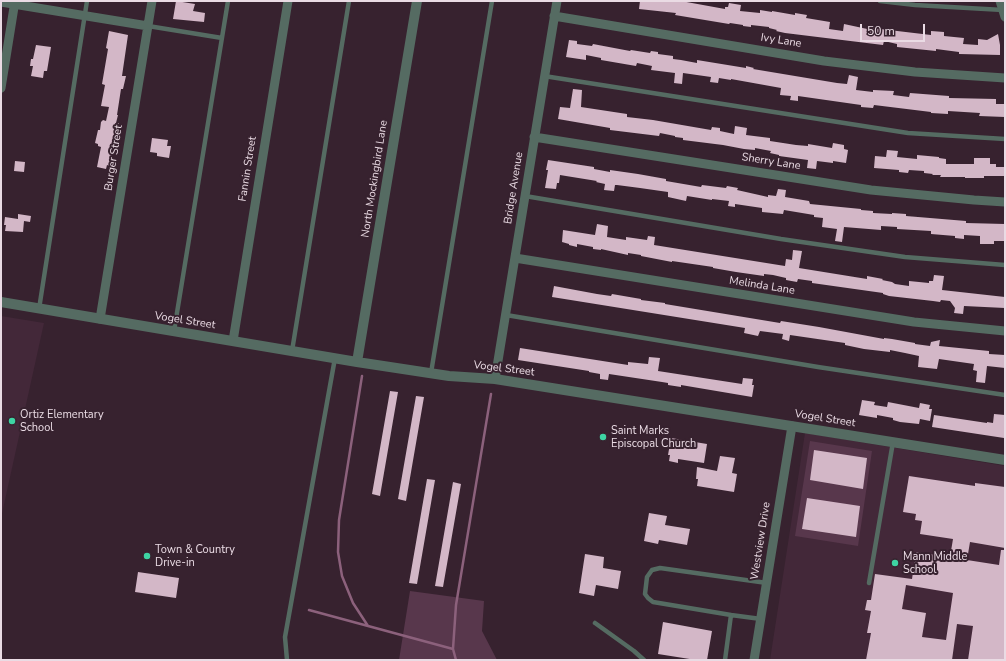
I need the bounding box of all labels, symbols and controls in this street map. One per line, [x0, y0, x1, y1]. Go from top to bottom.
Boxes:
scale bar [862, 16, 927, 42]
text: 50 m [867, 23, 895, 39]
street label: Ivy Lane [760, 31, 802, 51]
street label: North Mockingbird Lane [359, 119, 391, 239]
street label: Burger Street [102, 124, 126, 192]
street label: Fannin Street [236, 135, 260, 203]
street label: Bridge Avenue [502, 151, 526, 225]
street label: Sherry Lane [741, 151, 801, 173]
street label: Melinda Lane [728, 274, 796, 298]
street label: Vogel Street [154, 310, 216, 332]
street label: Vogel Street [473, 359, 535, 379]
place label: Ortiz Elementary School [20, 408, 104, 434]
street label: Vogel Street [794, 408, 856, 430]
marker: Ortiz Elementary School [7, 416, 17, 426]
place label: Saint Marks Episcopal Church [611, 424, 696, 450]
marker: Saint Marks Episcopal Church [598, 432, 608, 442]
street label: Westview Drive [748, 501, 774, 581]
place label: Town & Country Drive-in [155, 543, 235, 569]
place label: Mann Middle School [903, 550, 967, 576]
marker: Town & Country Drive-in [142, 551, 152, 561]
marker: Mann Middle School [890, 558, 900, 568]

